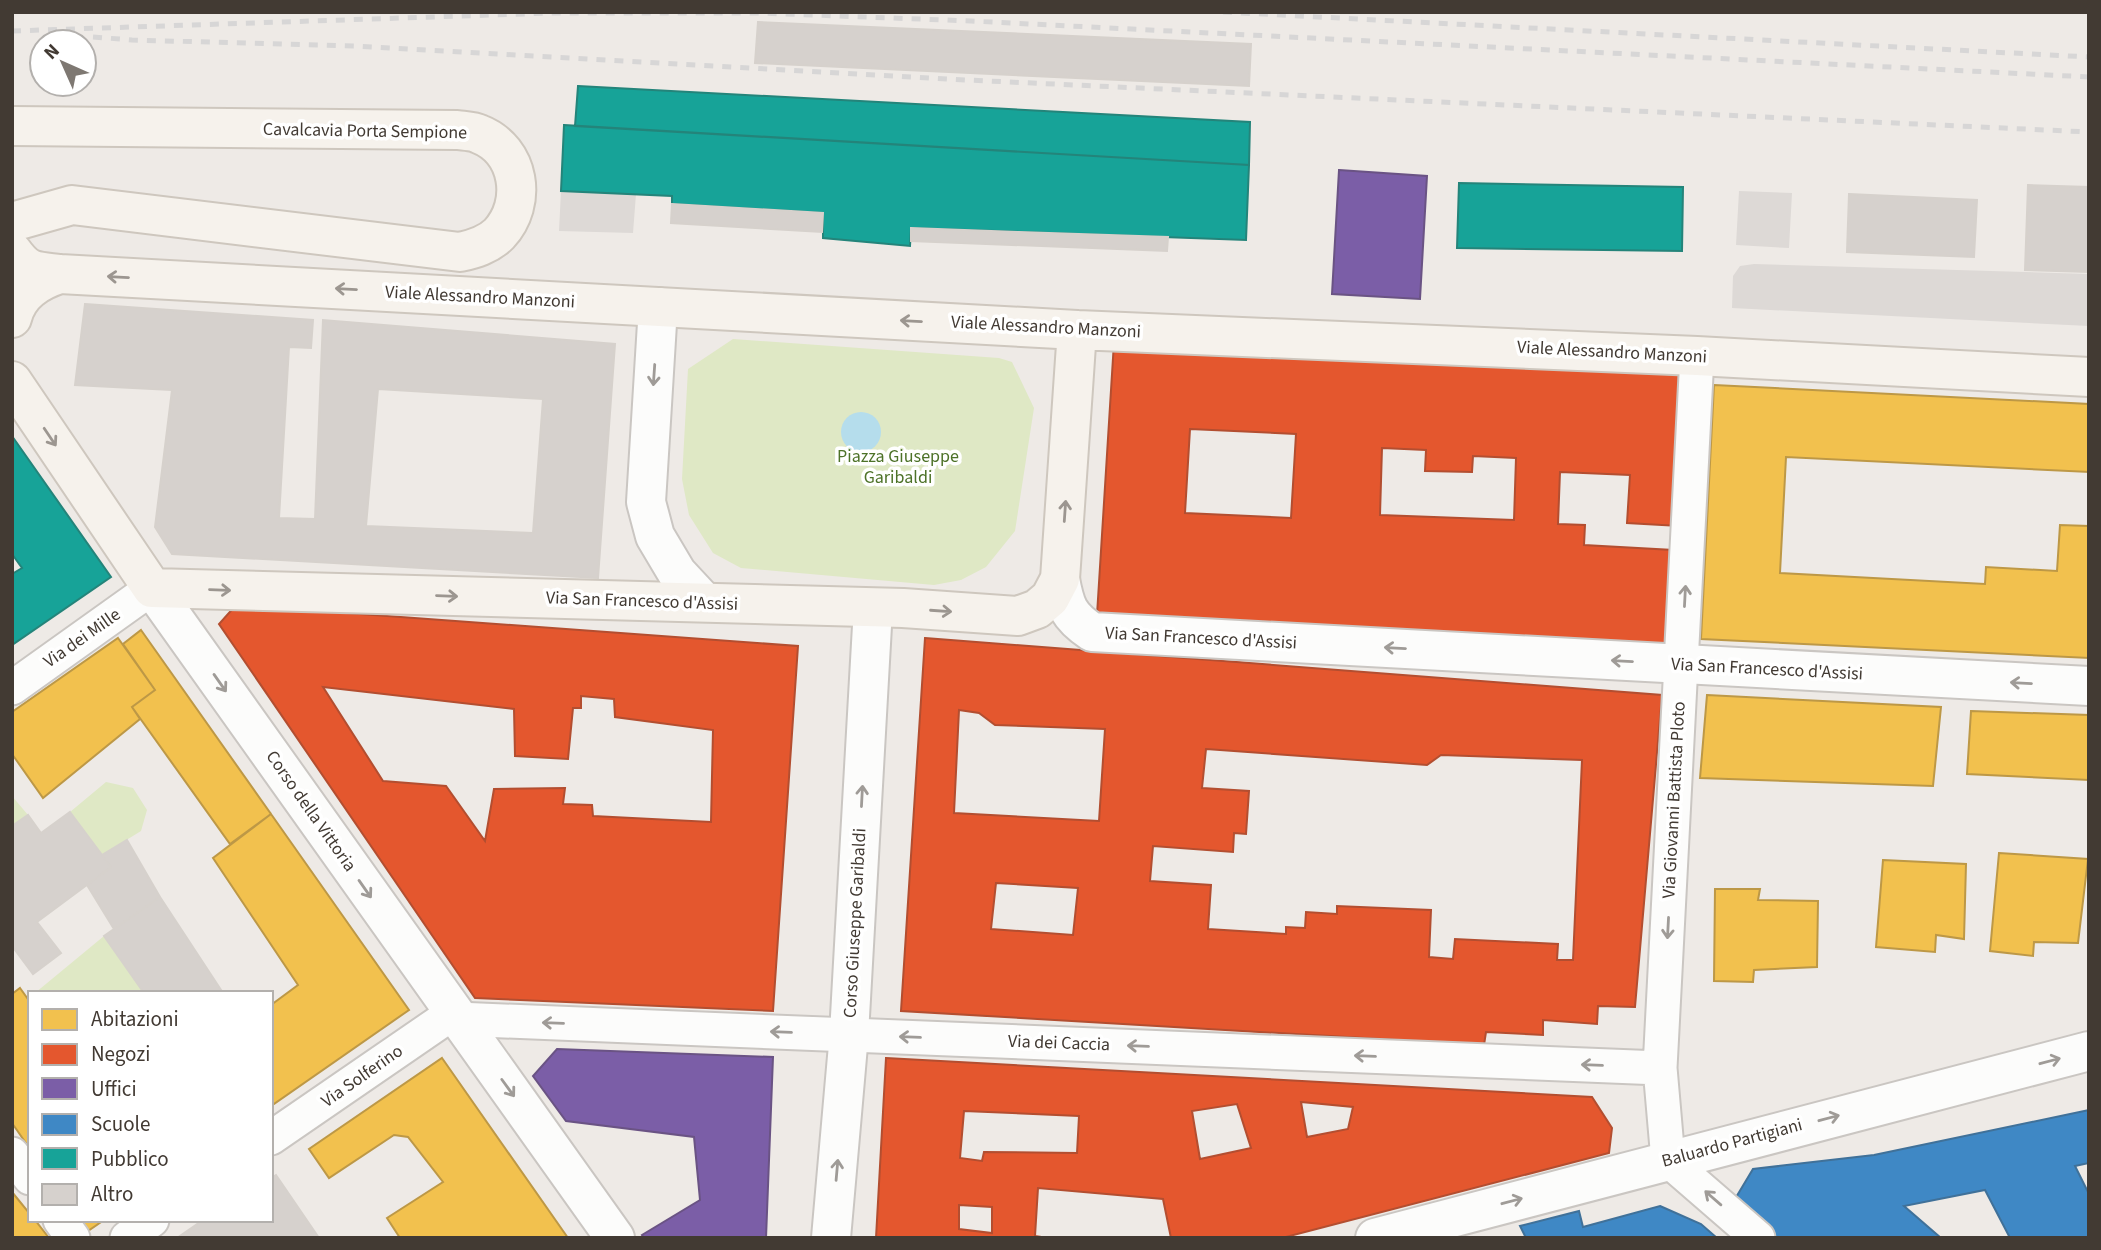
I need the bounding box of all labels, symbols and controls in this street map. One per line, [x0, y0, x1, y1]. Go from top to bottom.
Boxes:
north arrow [28, 28, 98, 98]
text: N [38, 38, 66, 66]
street label: Cavalcavia Porta Sempione [263, 117, 467, 145]
one-way arrow [107, 270, 130, 283]
street label: Viale Alessandro Manzoni [384, 280, 576, 314]
one-way arrow [334, 283, 357, 296]
street label: Viale Alessandro Manzoni [950, 310, 1142, 344]
one-way arrow [900, 314, 923, 327]
street label: Viale Alessandro Manzoni [1516, 335, 1708, 369]
one-way arrow [648, 363, 661, 386]
one-way arrow [44, 427, 58, 447]
park label: Piazza Giuseppe Garibaldi [837, 444, 959, 490]
one-way arrow [1059, 500, 1072, 523]
one-way arrow [208, 583, 231, 596]
street label: Via San Francesco d'Assisi [545, 585, 739, 617]
one-way arrow [1678, 585, 1691, 608]
one-way arrow [436, 589, 459, 602]
street label: Via dei Mille [38, 602, 126, 674]
one-way arrow [929, 604, 952, 617]
street label: Via San Francesco d'Assisi [1104, 620, 1298, 656]
one-way arrow [1384, 642, 1407, 655]
street label: Via San Francesco d'Assisi [1670, 651, 1864, 687]
one-way arrow [1611, 654, 1634, 667]
one-way arrow [213, 673, 227, 692]
one-way arrow [2009, 676, 2032, 689]
street label: Via Giovanni Battista Ploto [1656, 701, 1692, 899]
street label: Corso della Vittoria [260, 745, 362, 877]
one-way arrow [855, 785, 868, 808]
street label: Corso Giuseppe Garibaldi [838, 827, 872, 1019]
one-way arrow [358, 879, 373, 898]
one-way arrow [1661, 916, 1674, 939]
legend [28, 991, 273, 1222]
text: Abitazioni [91, 1004, 179, 1034]
one-way arrow [542, 1016, 565, 1029]
one-way arrow [769, 1025, 792, 1038]
street label: Via dei Caccia [1007, 1029, 1111, 1057]
one-way arrow [899, 1031, 922, 1044]
text: Negozi [91, 1039, 150, 1069]
street label: Via Solferino [316, 1039, 408, 1113]
one-way arrow [1126, 1040, 1149, 1053]
one-way arrow [1354, 1049, 1377, 1062]
one-way arrow [2038, 1054, 2060, 1067]
one-way arrow [1581, 1059, 1604, 1072]
text: Uffici [91, 1074, 137, 1104]
one-way arrow [500, 1079, 515, 1097]
text: Scuole [91, 1109, 150, 1139]
one-way arrow [1817, 1111, 1840, 1124]
street label: Baluardo Partigiani [1659, 1112, 1805, 1174]
text: Pubblico [91, 1144, 169, 1174]
one-way arrow [831, 1159, 844, 1182]
text: Altro [91, 1179, 133, 1209]
one-way arrow [1705, 1190, 1723, 1206]
one-way arrow [1500, 1194, 1523, 1207]

